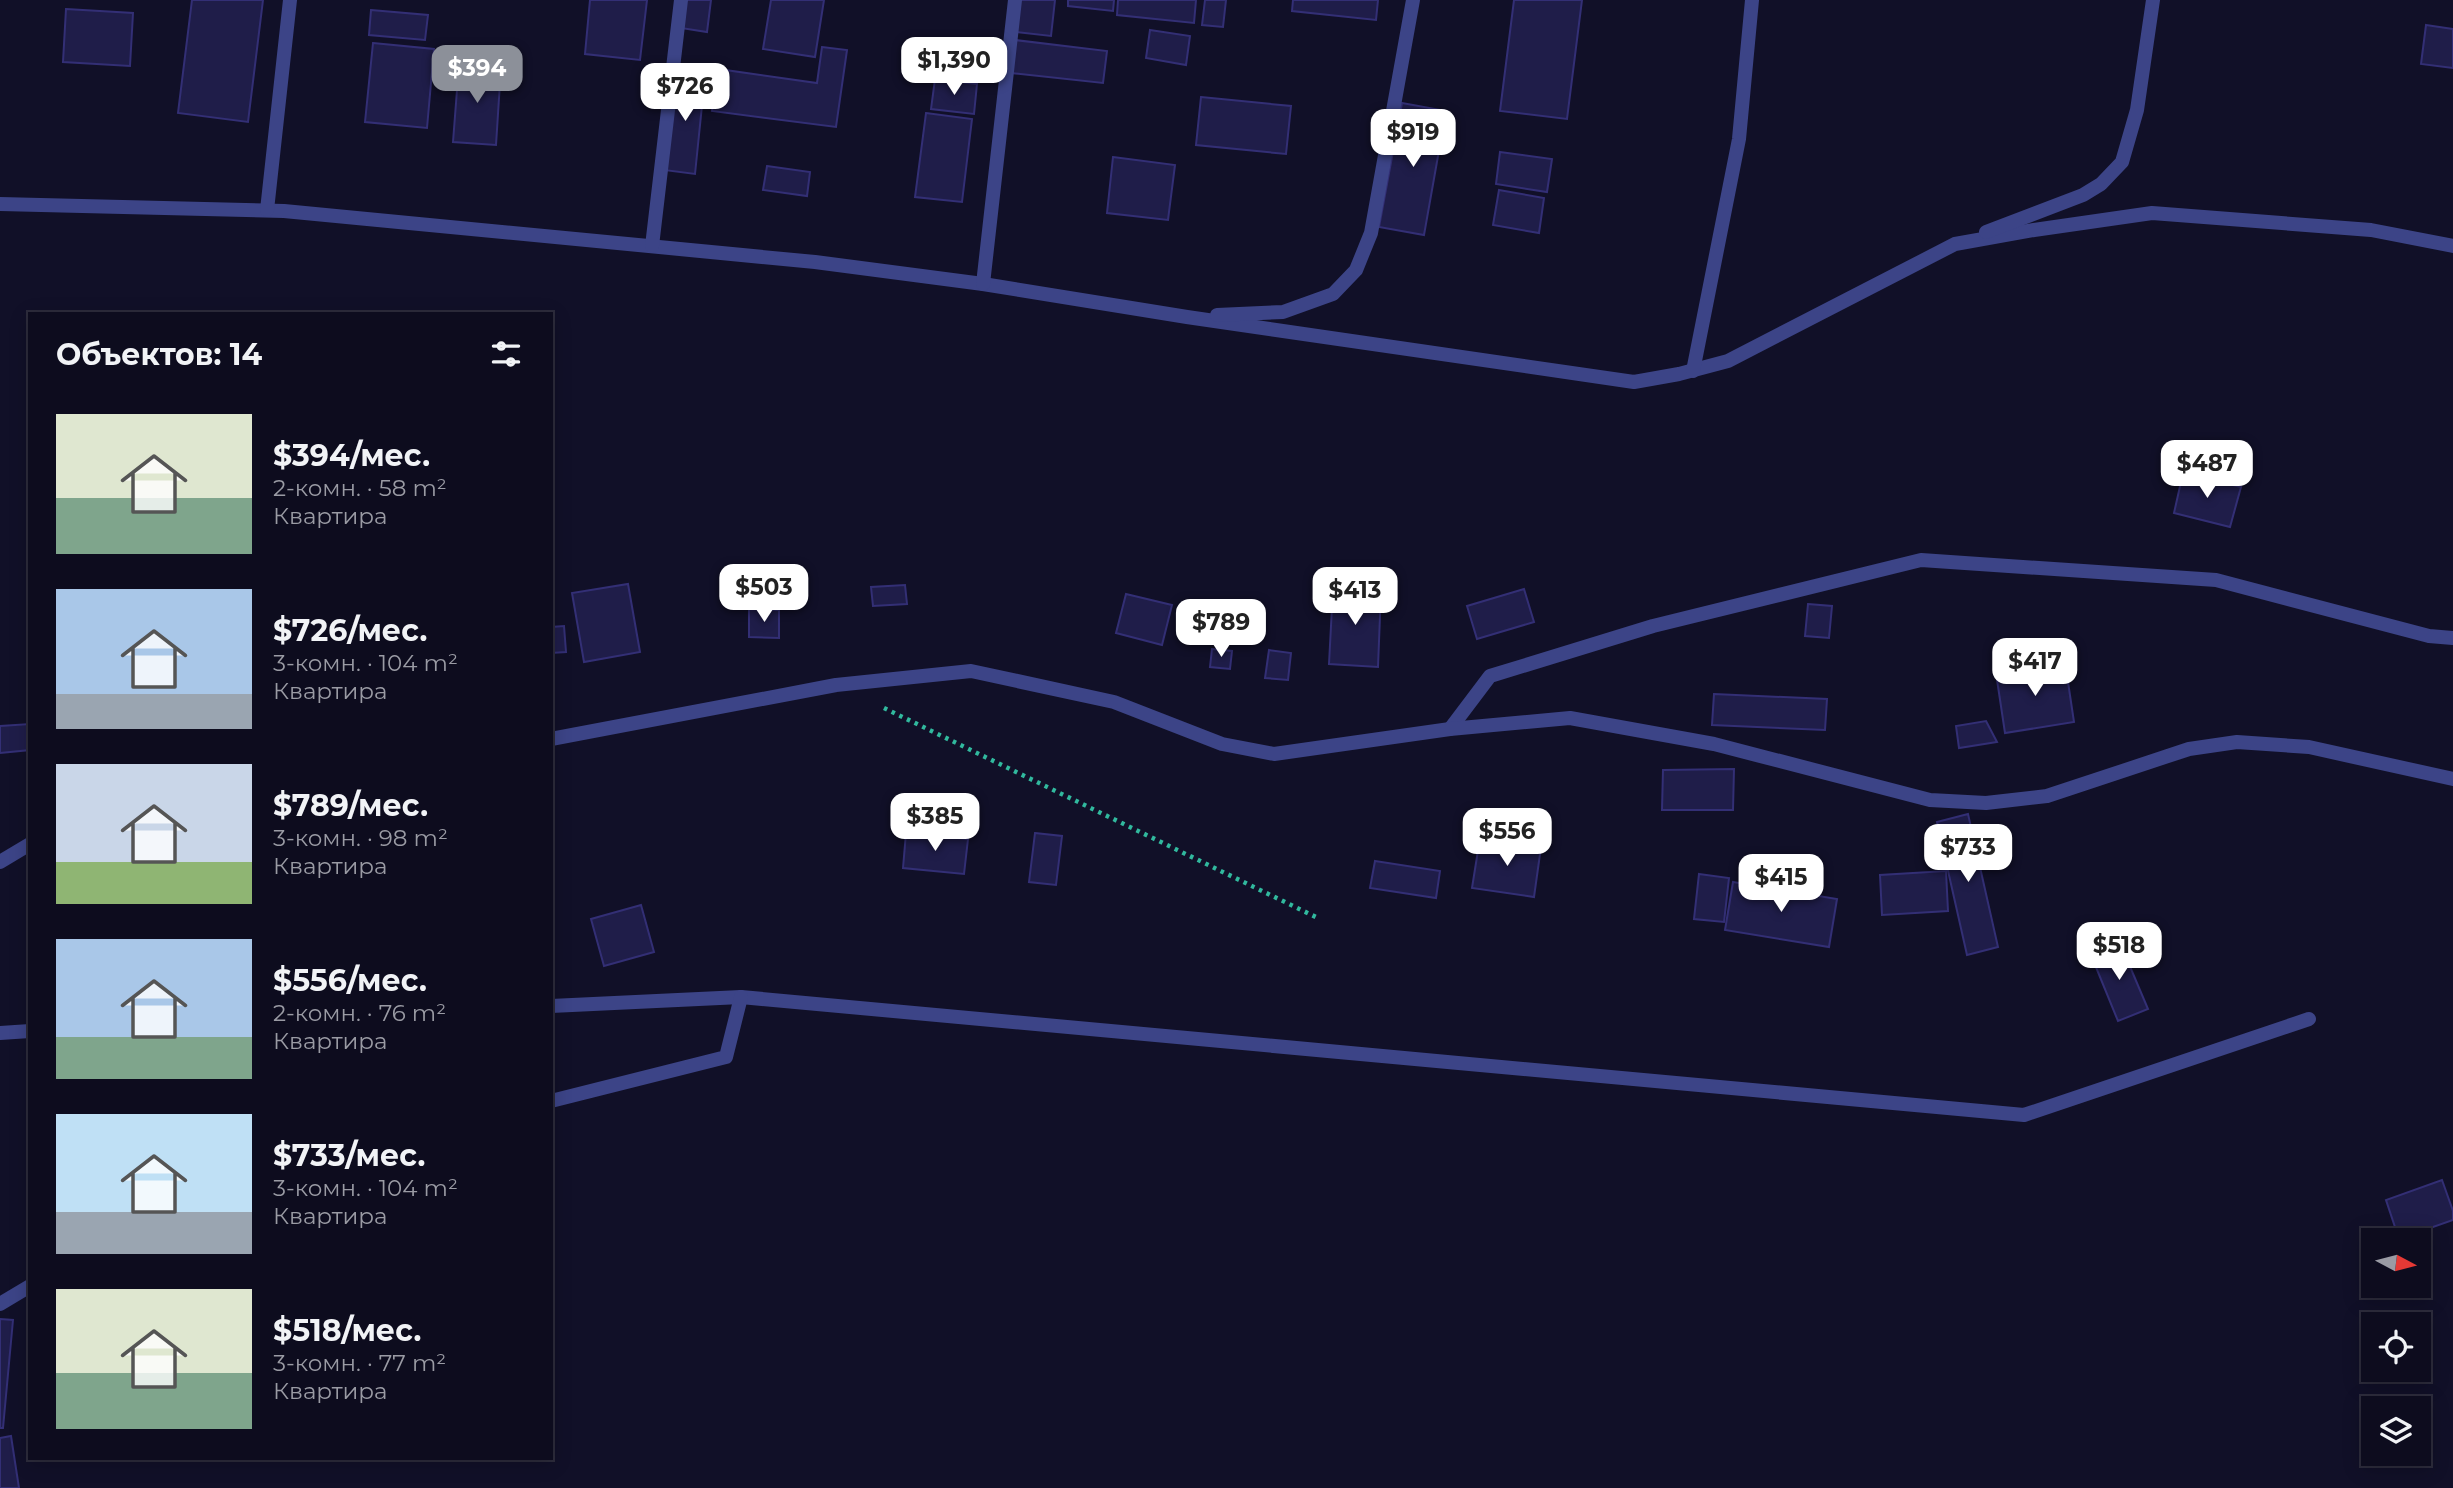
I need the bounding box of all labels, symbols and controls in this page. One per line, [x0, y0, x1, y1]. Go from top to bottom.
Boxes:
pin: $1,390 [897, 38, 1011, 97]
pin: $394 [436, 46, 518, 105]
text: $1,390 [917, 46, 991, 74]
text: $394 [448, 54, 506, 82]
pin: $726 [644, 64, 726, 123]
text: $726 [657, 72, 713, 100]
pin: $919 [1372, 110, 1454, 169]
text: $919 [1387, 118, 1439, 146]
icon: filters [487, 335, 525, 373]
text: Объектов: 14 [56, 336, 262, 373]
text: $394/мес. [273, 437, 430, 474]
pin: $487 [2166, 440, 2248, 500]
icon: home [112, 442, 196, 526]
text: $487 [2177, 449, 2237, 477]
text: 2-комн. · 58 m² [273, 474, 447, 502]
text: Квартира [273, 502, 387, 530]
pin: $503 [723, 564, 805, 624]
pin: $413 [1314, 568, 1396, 627]
text: $503 [735, 573, 793, 601]
text: $413 [1329, 576, 1381, 604]
pin: $789 [1180, 600, 1262, 659]
text: $789 [1192, 608, 1250, 636]
text: $726/мес. [273, 612, 427, 649]
icon: home [112, 617, 196, 701]
pin: $417 [1994, 638, 2076, 698]
text: $417 [2008, 647, 2062, 675]
text: 3-комн. · 104 m² [273, 649, 458, 677]
text: Квартира [273, 677, 387, 705]
text: $789/мес. [273, 787, 428, 824]
icon: home [112, 792, 196, 876]
pin: $385 [894, 794, 976, 853]
text: $385 [906, 802, 964, 830]
pin: $556 [1466, 808, 1548, 868]
text: $556 [1479, 817, 1535, 845]
text: 3-комн. · 98 m² [273, 824, 448, 852]
pin: $733 [1927, 824, 2009, 884]
text: $733 [1940, 833, 1996, 861]
text: Квартира [273, 852, 387, 880]
pin: $415 [1740, 855, 1822, 914]
text: $415 [1755, 863, 1807, 891]
pin: $518 [2078, 922, 2160, 982]
text: $518 [2093, 931, 2145, 959]
text: $556/мес. [273, 962, 427, 999]
icon: home [112, 967, 196, 1051]
text: 2-комн. · 76 m² [273, 999, 446, 1027]
text: Квартира [273, 1027, 387, 1055]
text: $733/мес. [273, 1137, 425, 1174]
icon: home [112, 1142, 196, 1226]
text: 3-комн. · 104 m² [273, 1174, 458, 1202]
text: Квартира [273, 1202, 387, 1230]
north arrow [2361, 1228, 2431, 1298]
map controls [2361, 1228, 2431, 1466]
text: $518/мес. [273, 1312, 421, 1349]
button: locate [2361, 1312, 2431, 1382]
icon: home [112, 1317, 196, 1401]
text: 3-комн. · 77 m² [273, 1349, 446, 1377]
text: Квартира [273, 1377, 387, 1405]
button: layers [2361, 1396, 2431, 1466]

